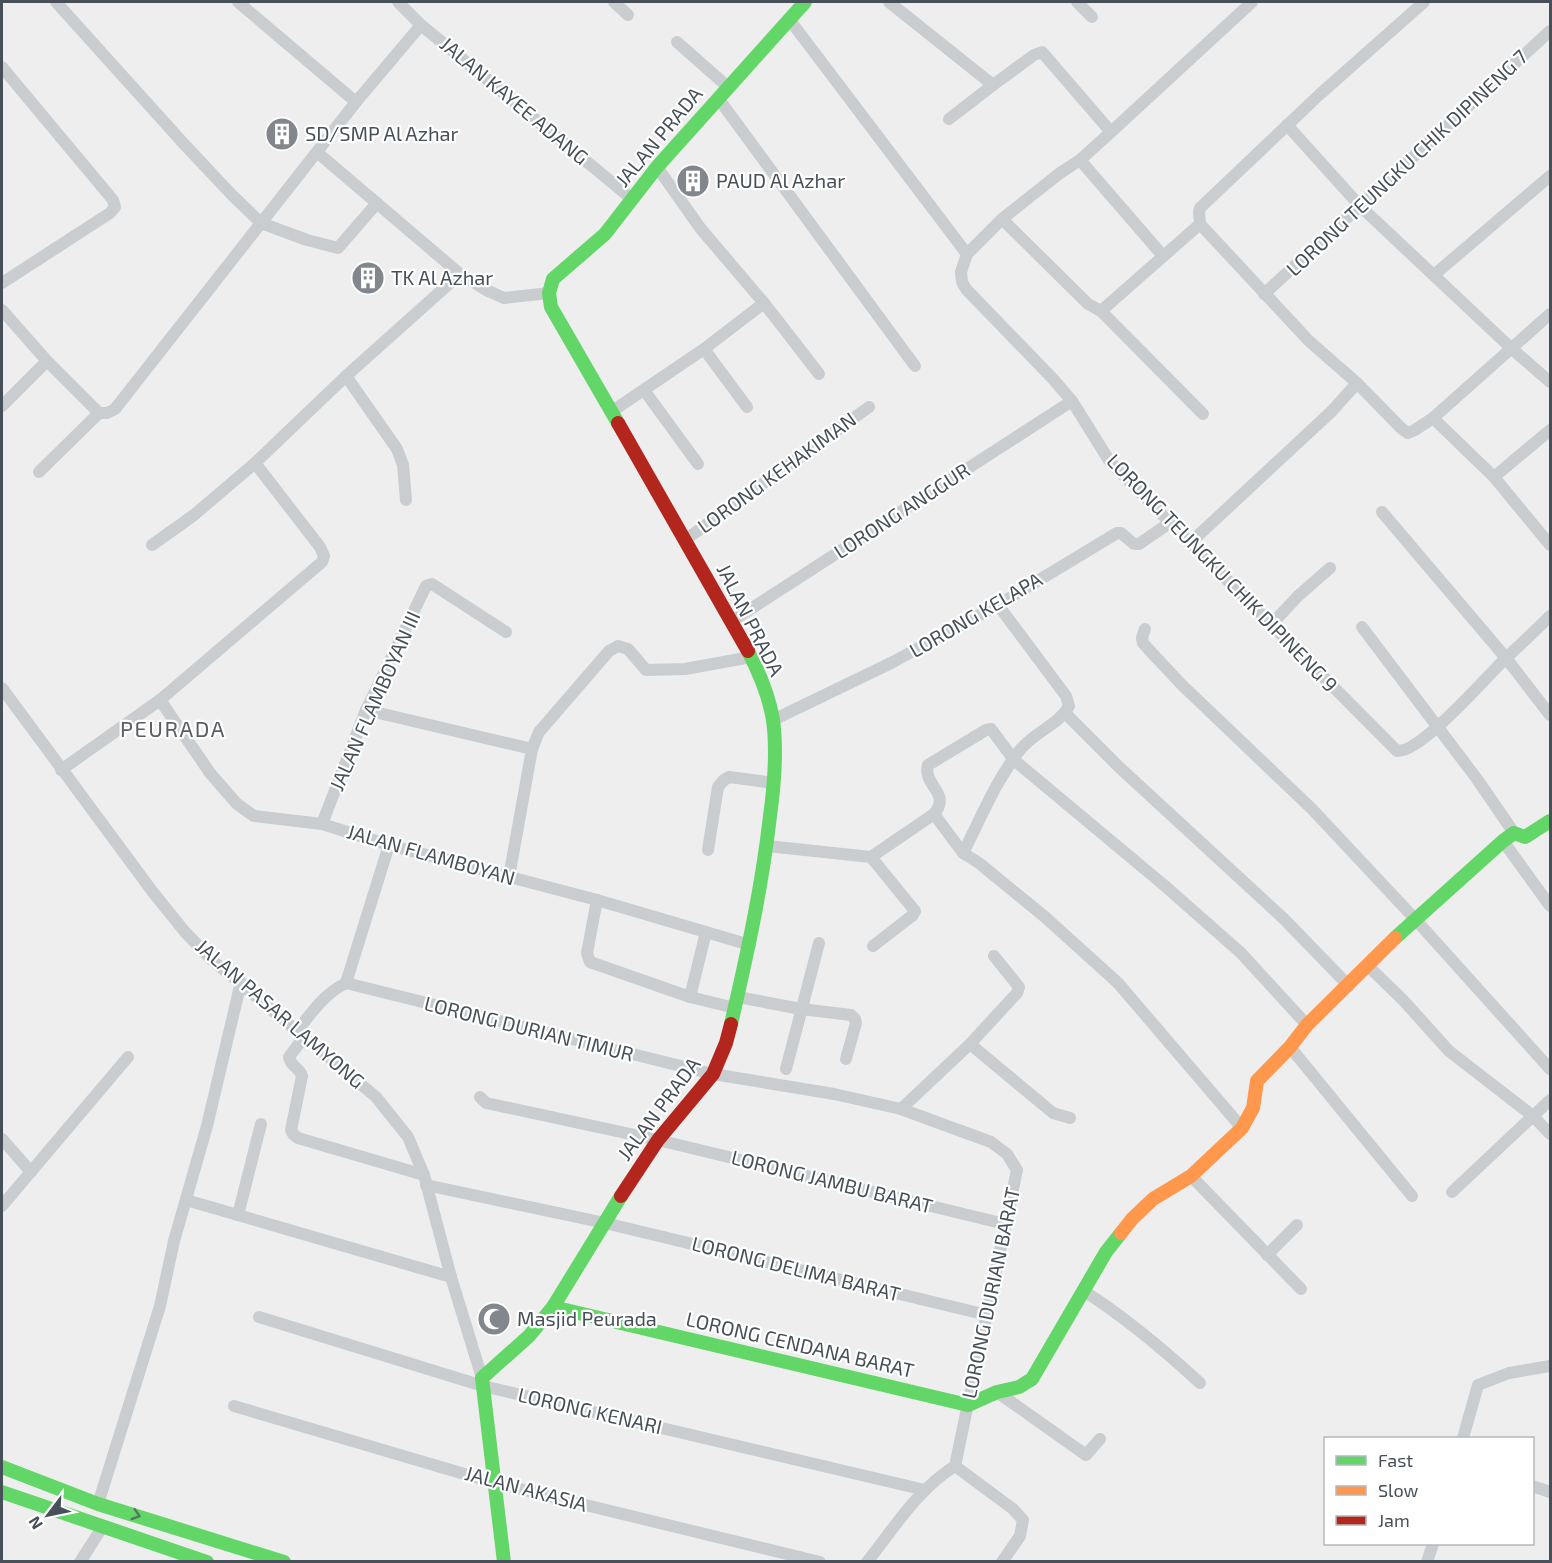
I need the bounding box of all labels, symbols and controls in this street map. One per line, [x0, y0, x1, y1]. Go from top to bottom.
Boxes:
street label: JALAN KAYEE ADANG [436, 31, 594, 169]
street label: LORONG TEUNGKU CHIK DIPINENG 7 [1281, 44, 1532, 280]
street label: JALAN PRADA [610, 81, 707, 191]
building icon: SD/SMP Al Azhar [264, 116, 300, 152]
place label: SD/SMP Al Azhar [305, 121, 459, 145]
building icon: PAUD Al Azhar [675, 163, 711, 199]
place label: PAUD Al Azhar [716, 168, 845, 192]
building icon: TK Al Azhar [350, 260, 386, 296]
place label: TK Al Azhar [391, 265, 493, 289]
street label: LORONG KEHAKIMAN [693, 407, 860, 538]
street label: LORONG TEUNGKU CHIK DIPINENG 9 [1102, 448, 1343, 696]
street label: LORONG ANGGUR [829, 457, 974, 563]
street label: JALAN PRADA [712, 559, 790, 680]
street label: LORONG KELAPA [905, 566, 1047, 662]
street label: JALAN FLAMBOYAN III [324, 607, 425, 794]
district label: PEURADA [120, 715, 226, 741]
street label: JALAN FLAMBOYAN [344, 819, 518, 890]
street label: JALAN PASAR LAMYONG [191, 933, 370, 1093]
street label: LORONG DURIAN TIMUR [422, 990, 636, 1066]
street label: JALAN PRADA [612, 1052, 705, 1165]
street label: LORONG JAMBU BARAT [729, 1144, 936, 1218]
street label: LORONG DURIAN BARAT [956, 1185, 1024, 1401]
street label: LORONG DELIMA BARAT [689, 1230, 903, 1306]
mosque icon: Masjid Peurada [476, 1301, 512, 1337]
place label: Masjid Peurada [517, 1306, 657, 1330]
street label: LORONG CENDANA BARAT [684, 1306, 917, 1382]
street label: LORONG KENARI [516, 1382, 665, 1438]
legend [1324, 1437, 1534, 1545]
text: Fast [1378, 1449, 1413, 1471]
street label: JALAN AKASIA [462, 1460, 591, 1516]
text: Slow [1378, 1479, 1419, 1501]
north arrow [18, 1485, 78, 1545]
one-way arrow [130, 1508, 141, 1521]
text: Jam [1378, 1509, 1410, 1531]
text: N [24, 1513, 46, 1533]

